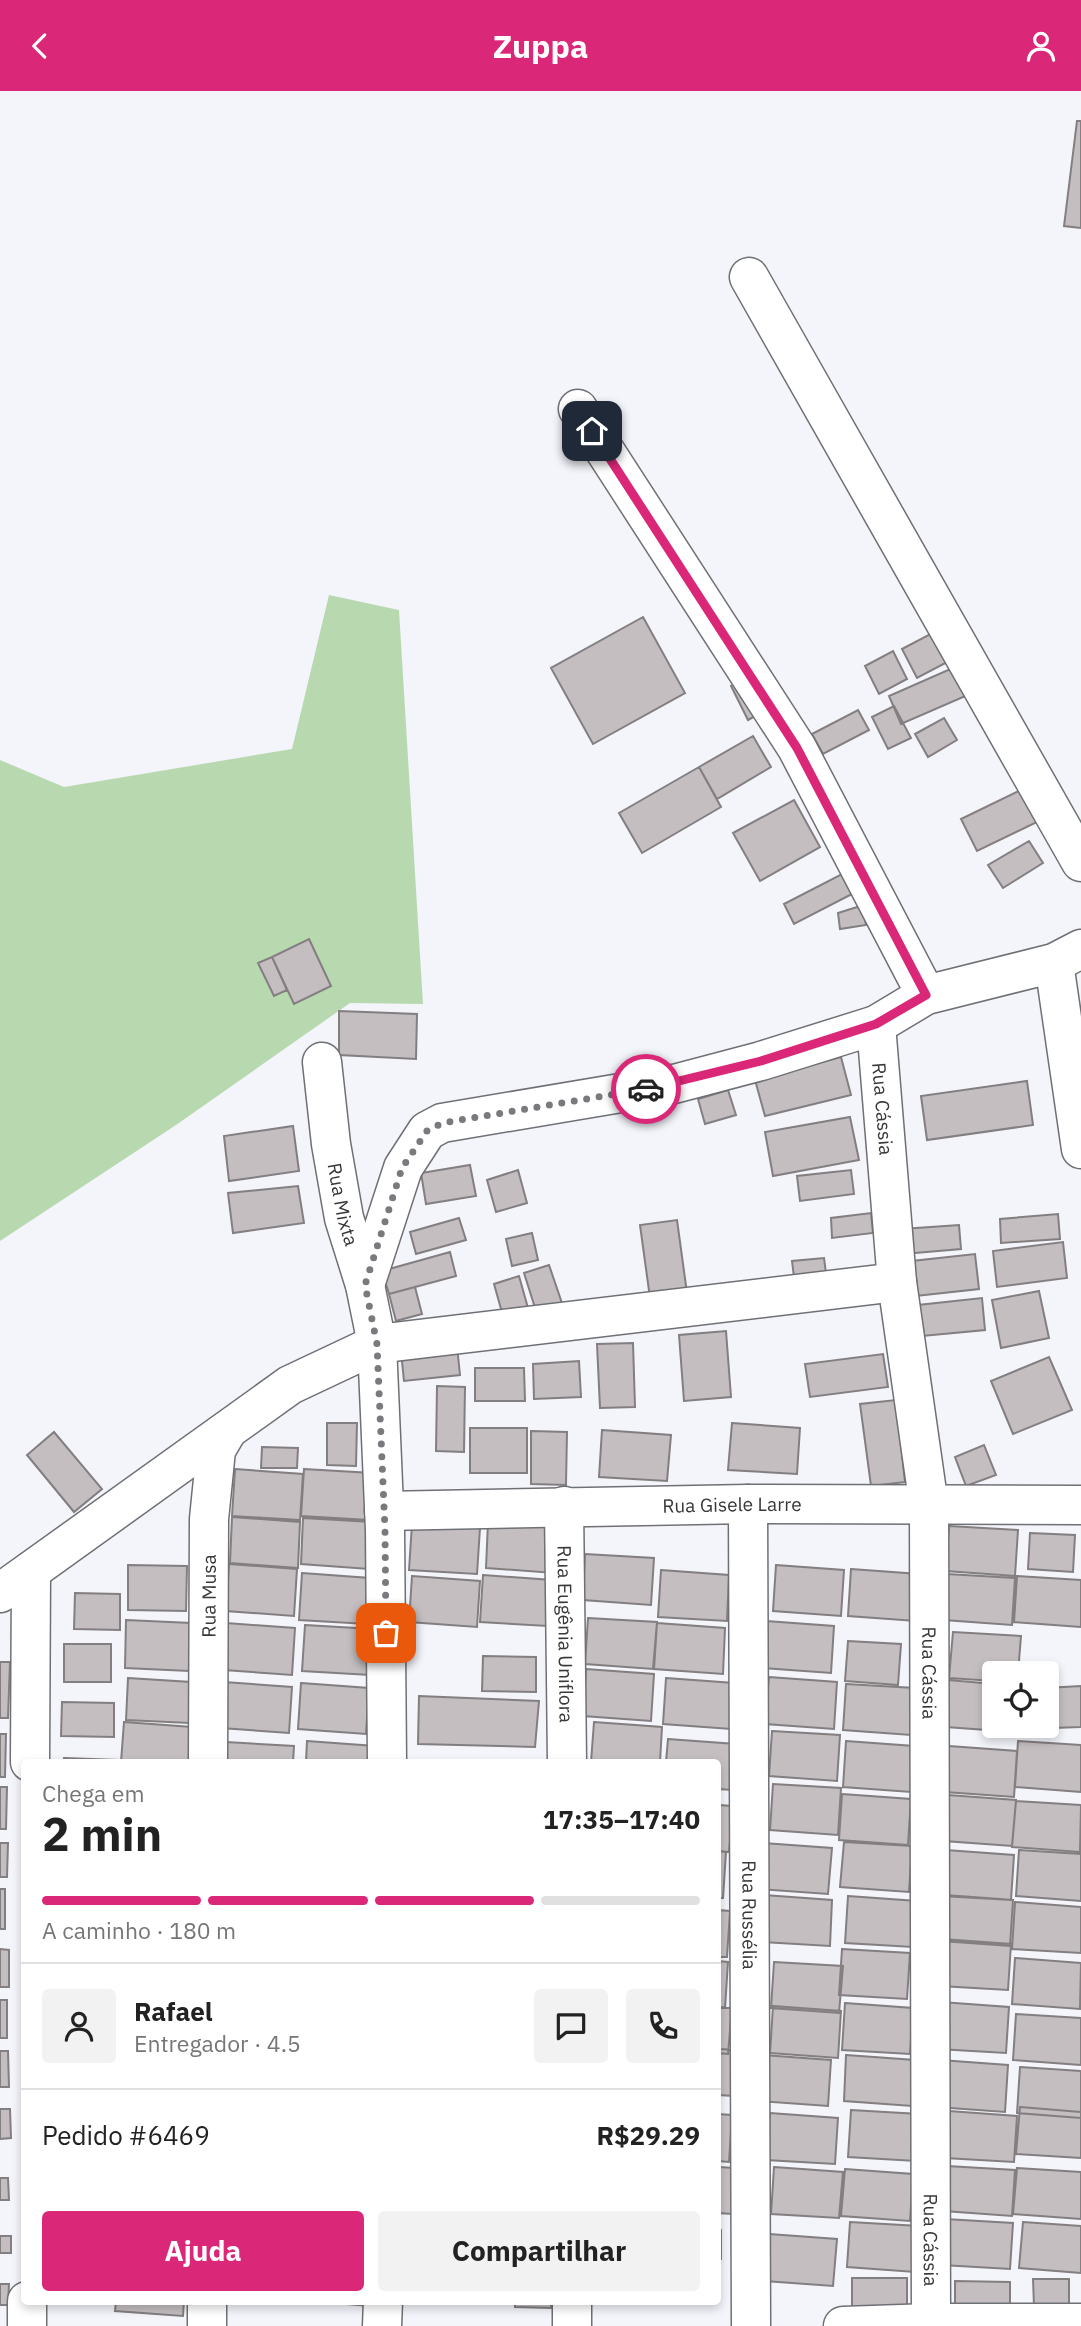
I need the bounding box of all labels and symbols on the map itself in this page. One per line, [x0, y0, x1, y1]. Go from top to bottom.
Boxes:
pin [562, 401, 622, 461]
courier [611, 1054, 681, 1124]
street label: Rua Cássia [867, 1061, 899, 1156]
street label: Rua Mixta [323, 1161, 364, 1249]
street label: Rua Gisele Larre [662, 1492, 802, 1518]
street label: Rua Eugênia Uniflora [552, 1545, 579, 1723]
street label: Rua Musa [197, 1554, 221, 1638]
pin [356, 1603, 416, 1663]
street label: Rua Cássia [917, 1626, 942, 1719]
street label: Rua Russélia [737, 1860, 762, 1970]
street label: Rua Cássia [919, 2193, 943, 2286]

